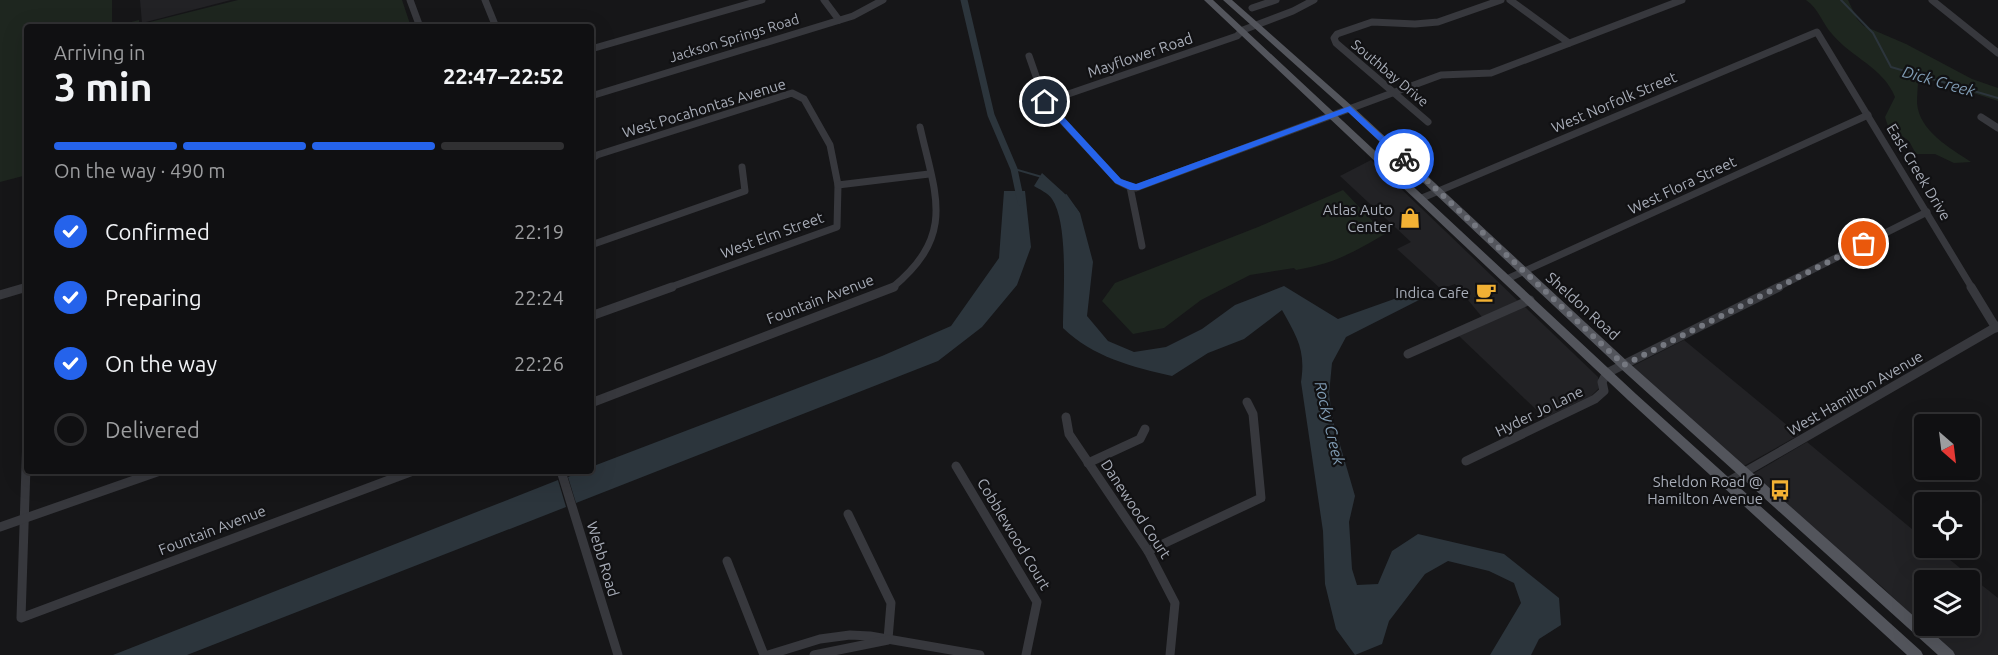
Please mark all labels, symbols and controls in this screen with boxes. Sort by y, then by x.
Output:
street label: Jackson Springs Road [667,11,801,65]
street label: Mayflower Road [1085,29,1195,81]
street label: Southbay Drive [1348,36,1432,110]
text: Arriving in [54,41,145,64]
water label: Dick Creek [1900,62,1978,100]
text: 22:47–22:52 [443,63,564,88]
text: 3 min [54,65,153,108]
street label: West Norfolk Street [1549,68,1679,136]
street label: West Pocahontas Avenue [620,75,788,141]
pin [1019,76,1070,127]
icon: home [1028,85,1061,118]
street label: East Creek Drive [1883,121,1955,223]
courier [1374,129,1434,189]
icon: bike [1388,143,1421,176]
street label: West Flora Street [1625,153,1739,217]
text: On the way · 490 m [54,159,226,182]
place label: Atlas Auto Center [1323,201,1393,235]
shop icon: Atlas Auto Center [1398,206,1422,230]
street label: West Elm Street [718,208,826,262]
icon: check [54,215,87,248]
pin [1838,218,1889,269]
text: Confirmed [105,219,210,244]
text: 22:19 [514,220,564,243]
icon: bag [1847,227,1880,260]
street label: Sheldon Road [1543,269,1623,343]
street label: Fountain Avenue [764,271,876,327]
cafe icon: Indica Cafe [1474,280,1498,304]
icon: check [54,281,87,314]
place label: Indica Cafe [1395,284,1469,301]
text: Preparing [105,285,202,310]
text: 22:24 [514,286,564,309]
icon: check [54,347,87,380]
street label: West Hamilton Avenue [1784,347,1926,439]
text: On the way [105,351,217,376]
text: 22:26 [514,352,564,375]
water label: Rocky Creek [1312,379,1349,467]
street label: Hyder Jo Lane [1492,382,1586,440]
north arrow [1914,414,1980,480]
map controls [1914,414,1980,636]
text: Delivered [105,417,200,442]
street label: Danewood Court [1098,456,1174,562]
place label: Sheldon Road @ Hamilton Avenue [1647,473,1763,507]
street label: Cobblewood Court [974,475,1054,593]
bus stop icon: Sheldon Road @ Hamilton Avenue [1768,478,1792,502]
button: locate [1914,492,1980,558]
street label: Fountain Avenue [156,502,268,558]
street label: Webb Road [584,519,622,599]
button: layers [1914,570,1980,636]

